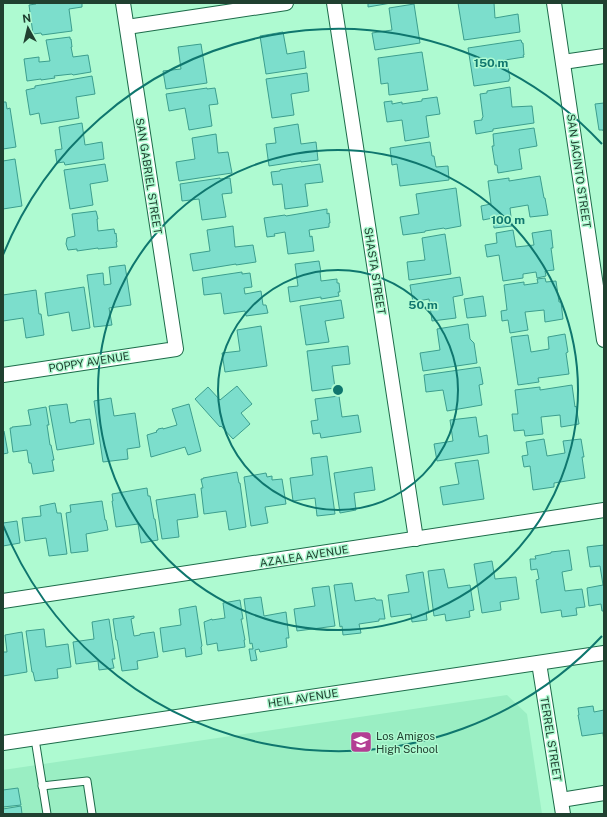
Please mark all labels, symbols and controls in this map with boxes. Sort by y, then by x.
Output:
north arrow [8,8,48,48]
text: N [22,12,32,25]
text: 150 m [474,56,508,70]
street label: SAN JACINTO STREET [565,113,593,229]
street label: SAN GABRIEL STREET [134,117,164,235]
text: 100 m [491,213,525,227]
street label: SHASTA STREET [362,226,388,316]
text: 50 m [408,298,438,312]
street label: POPPY AVENUE [48,350,131,374]
centre of rings [331,383,345,397]
street label: AZALEA AVENUE [259,543,350,569]
street label: HEIL AVENUE [267,686,339,709]
street label: TERREL STREET [538,696,564,783]
school or university icon: Los Amigos High School [348,729,374,755]
place label: Los Amigos High School [376,730,438,755]

